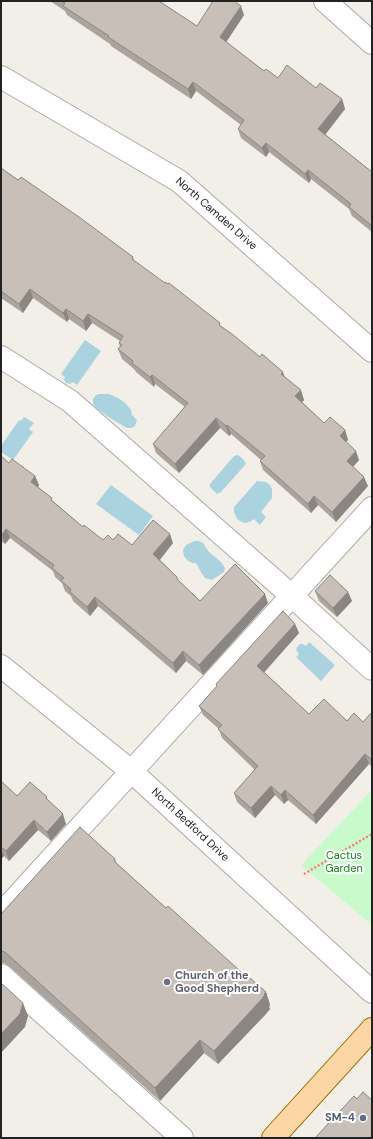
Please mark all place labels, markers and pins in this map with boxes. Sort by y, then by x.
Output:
place label: Church of the Good Shepherd [175,969,259,995]
marker: Church of the Good Shepherd [162,977,172,987]
place label: SM-4 [325,1111,355,1125]
marker: SM-4 [358,1113,368,1123]

